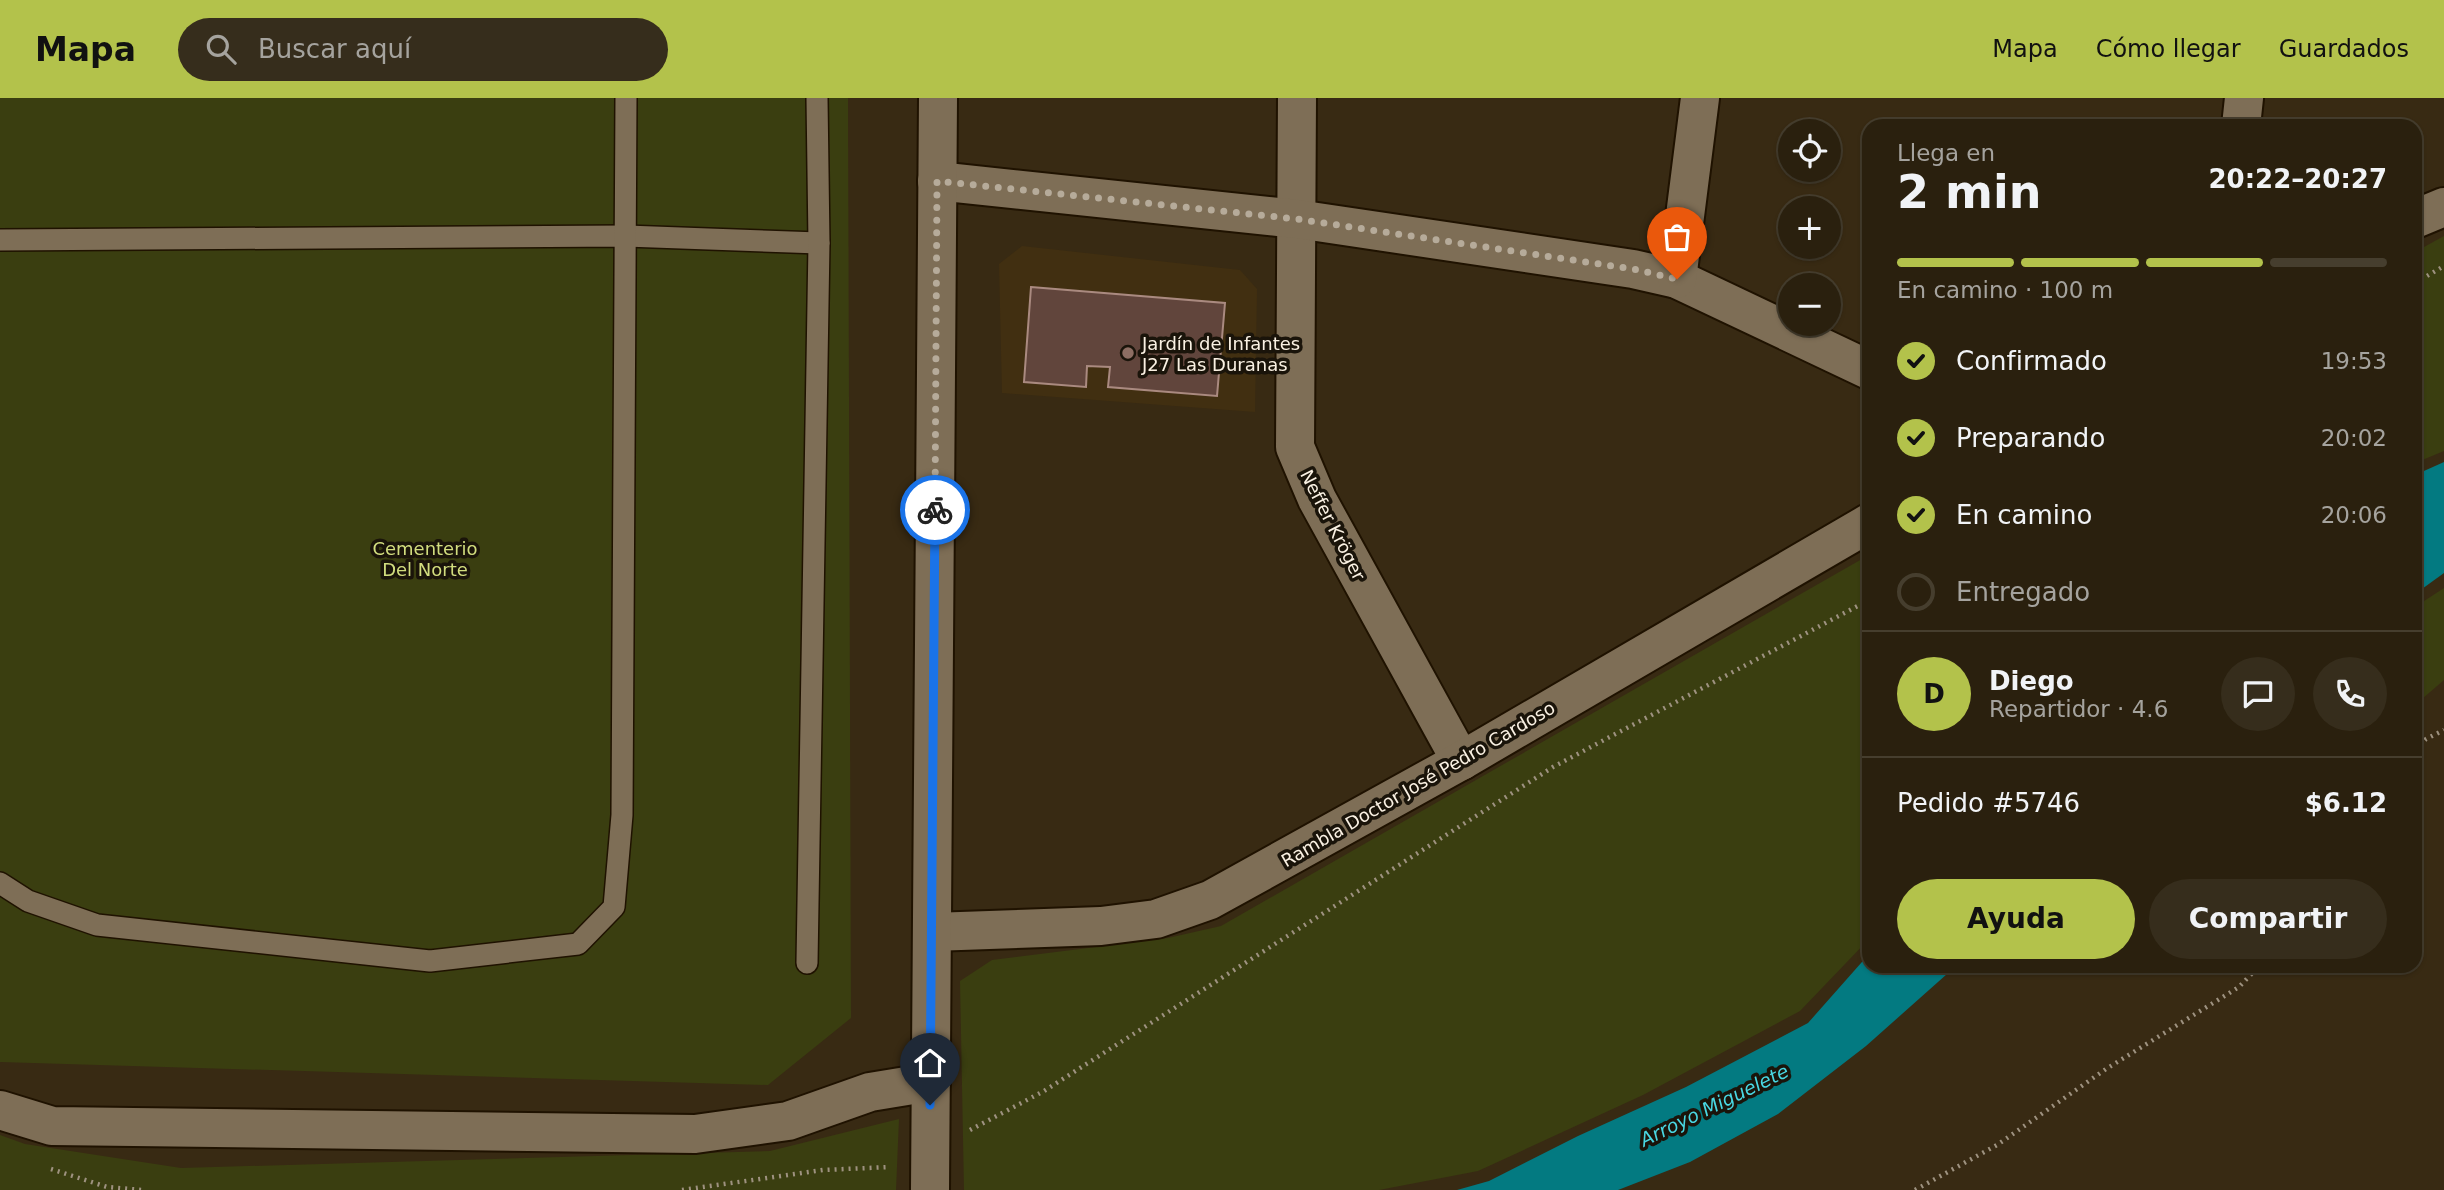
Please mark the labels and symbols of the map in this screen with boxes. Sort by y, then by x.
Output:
pin [1647,207,1707,279]
place label: Jardín de Infantes J27 Las Duranas [1141,333,1300,375]
marker: Jardín de Infantes J27 Las Duranas [1120,345,1136,361]
street label: Neffer Kröger [1296,466,1370,584]
courier [900,475,970,545]
park label: Cementerio Del Norte [372,538,478,580]
street label: Rambla Doctor José Pedro Cardoso [1278,697,1558,871]
pin [900,1033,960,1105]
water label: Arroyo Miguelete [1634,1059,1792,1151]

